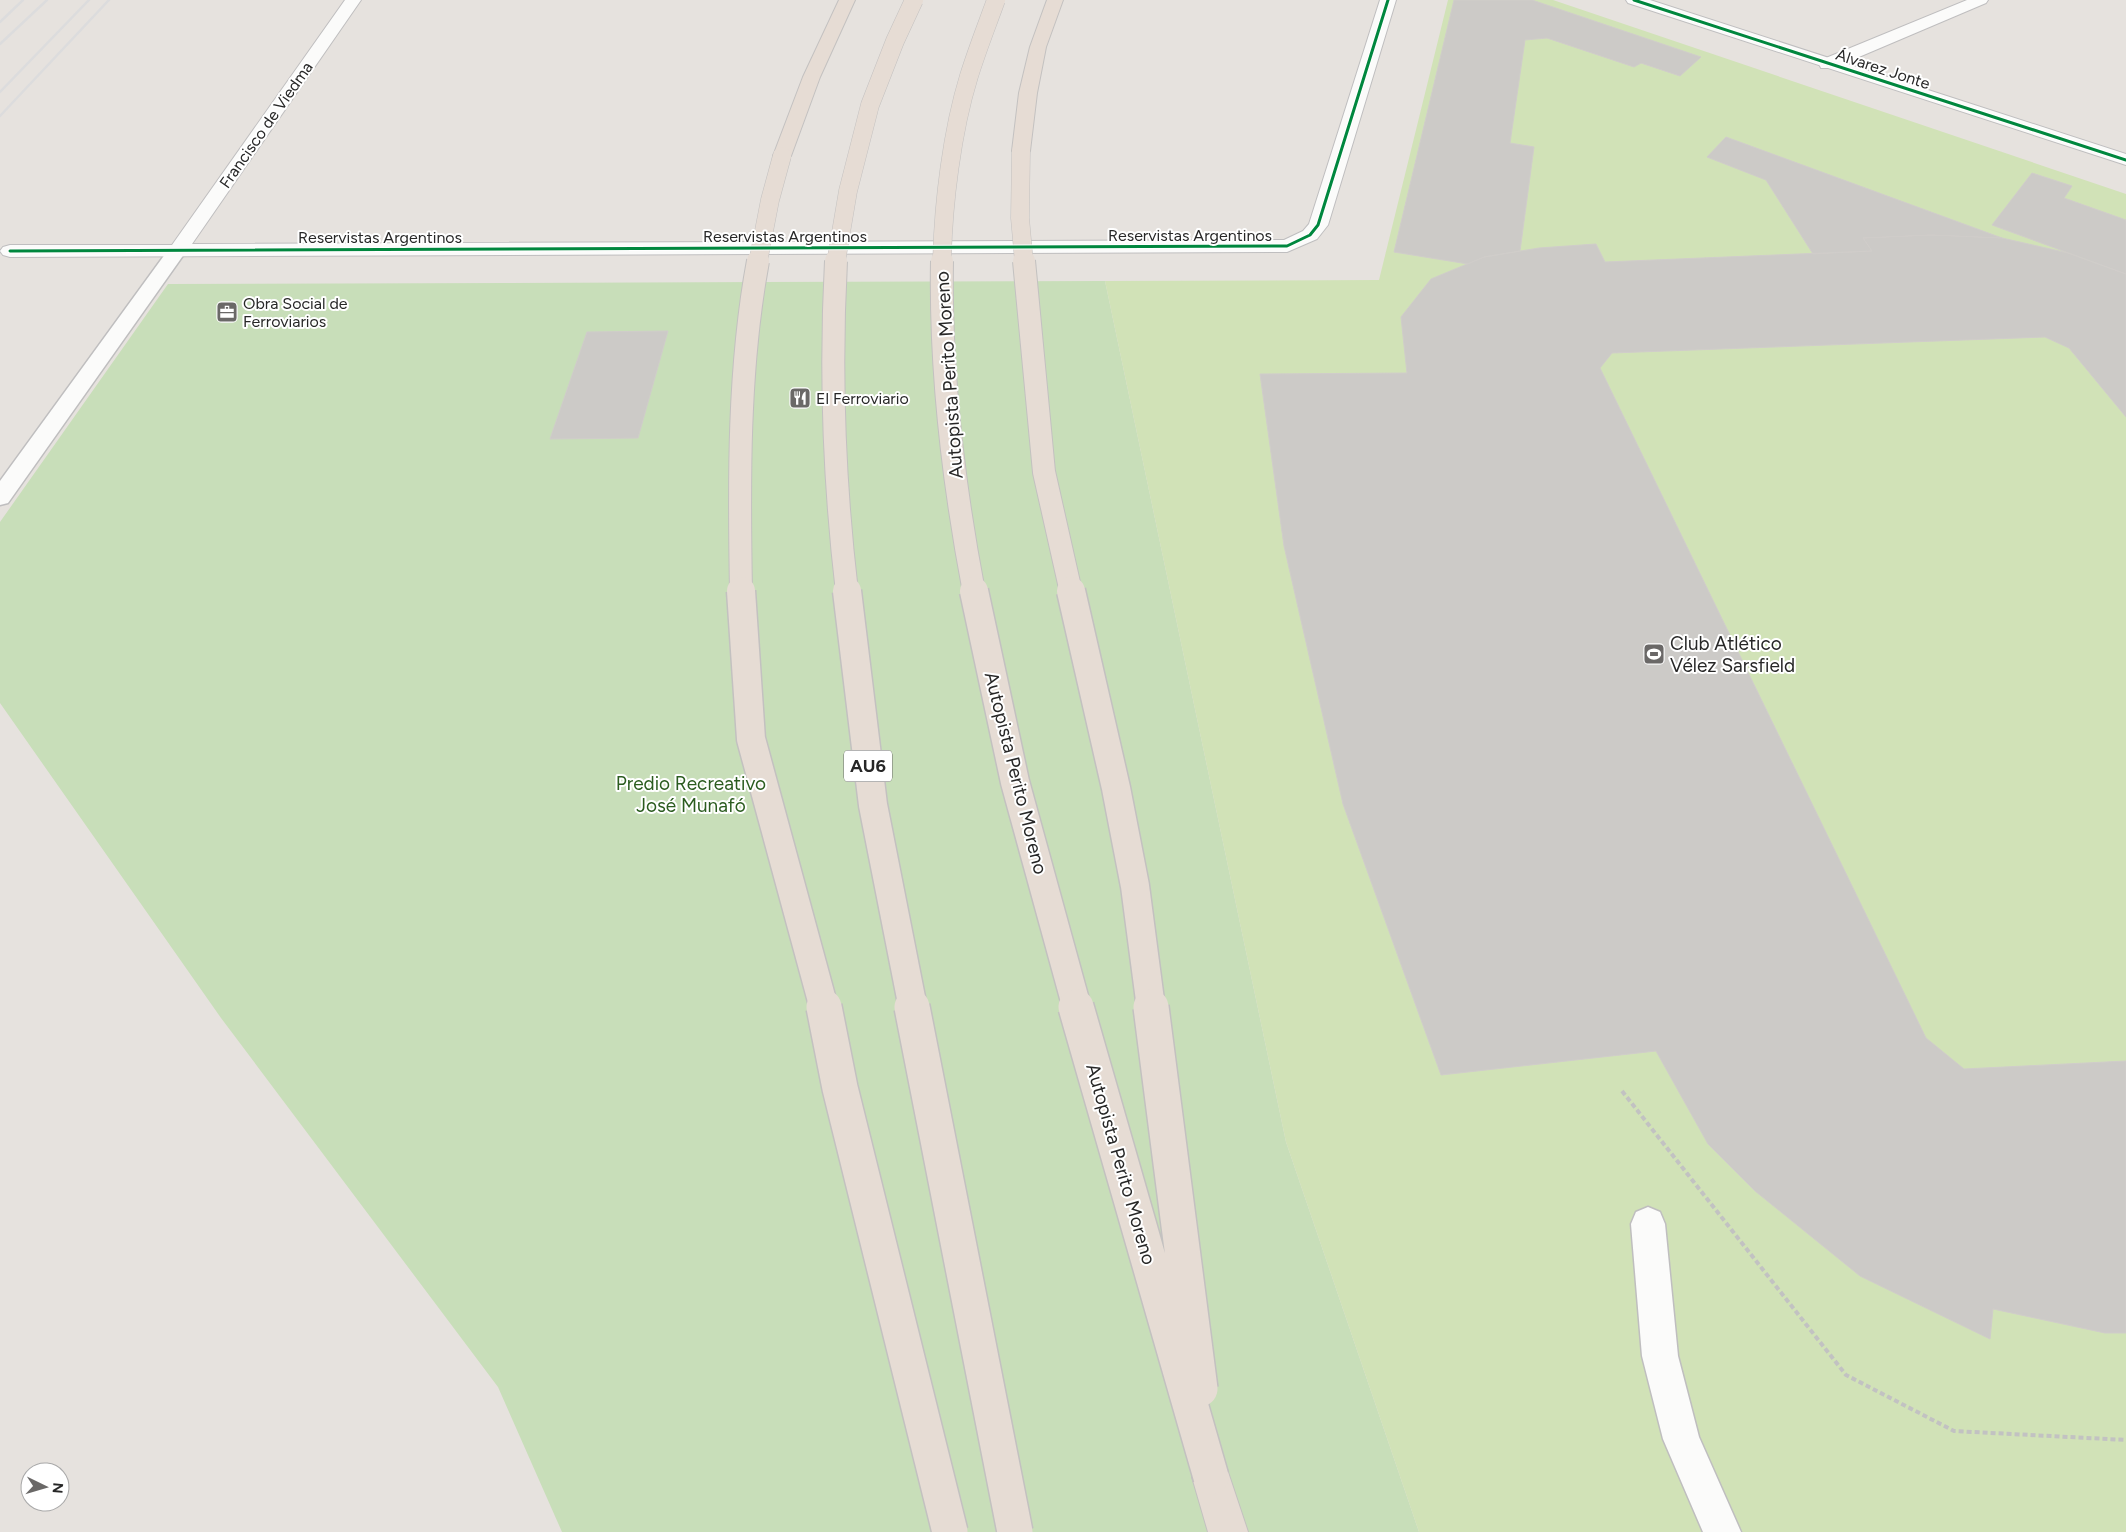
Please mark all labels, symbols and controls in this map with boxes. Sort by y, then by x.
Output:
street label: Álvarez Jonte [1834,45,1933,93]
street label: Francisco de Viedma [215,58,317,192]
street label: Reservistas Argentinos [1108,226,1272,245]
street label: Reservistas Argentinos [703,227,867,246]
street label: Reservistas Argentinos [298,228,462,247]
street label: Autopista Perito Moreno [930,270,968,480]
place label: Obra Social de Ferroviarios [243,294,348,331]
office icon: Obra Social de Ferroviarios [215,300,239,324]
restaurant icon: El Ferroviario [788,386,812,410]
place label: El Ferroviario [816,389,909,408]
place label: Club Atlético Vélez Sarsfield [1670,632,1795,677]
sports icon: Club Atlético Vélez Sarsfield [1642,642,1666,666]
street label: Autopista Perito Moreno [980,669,1052,877]
road number: AU6 [844,750,892,781]
park label: Predio Recreativo José Munafó [616,772,766,817]
street label: Autopista Perito Moreno [1081,1061,1161,1267]
north arrow [20,1462,70,1512]
text: N [49,1482,66,1494]

